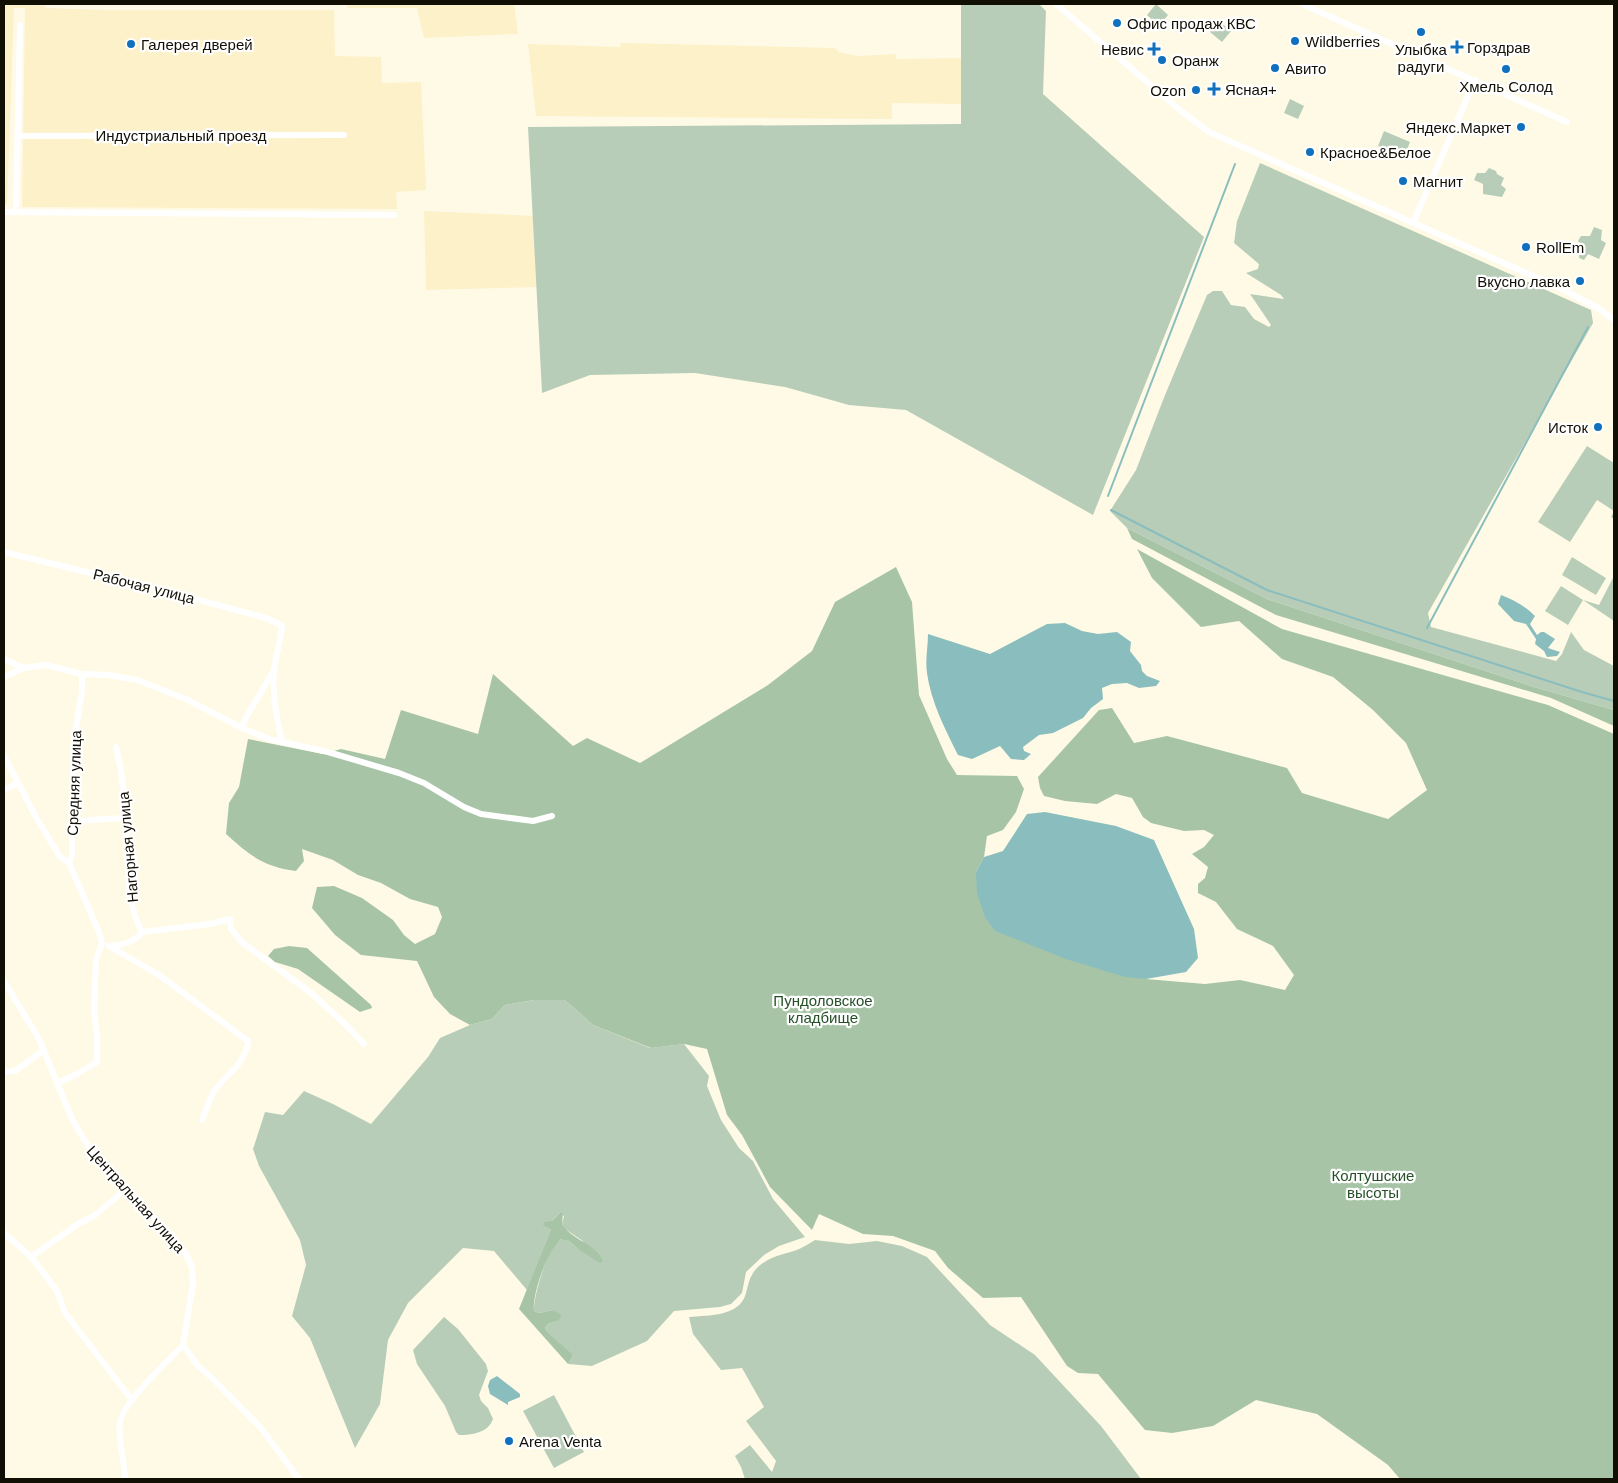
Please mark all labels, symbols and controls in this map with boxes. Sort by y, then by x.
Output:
place label: Офис продаж КВС [1127,15,1256,32]
marker: Офис продаж КВС [1111,17,1123,29]
marker: Улыбка радуги [1415,26,1427,38]
place label: Wildberries [1305,33,1380,50]
marker: Wildberries [1289,35,1301,47]
place label: Галерея дверей [141,36,253,53]
marker: Галерея дверей [125,38,137,50]
place label: Горздрав [1467,39,1531,56]
place label: Невис [1101,41,1144,58]
place label: Улыбка радуги [1395,41,1448,75]
marker: Горздрав [1451,41,1463,53]
marker: Невис [1148,43,1160,55]
place label: Оранж [1172,52,1219,69]
marker: Оранж [1156,54,1168,66]
place label: Авито [1285,60,1326,77]
marker: Авито [1269,62,1281,74]
marker: Хмель Солод [1500,63,1512,75]
place label: Хмель Солод [1459,78,1553,95]
place label: Ясная+ [1225,81,1277,98]
place label: Ozon [1150,82,1186,99]
marker: Ясная+ [1207,82,1221,96]
marker: Ozon [1190,84,1202,96]
place label: Яндекс.Маркет [1406,119,1511,136]
marker: Яндекс.Маркет [1515,121,1527,133]
street label: Индустриальный проезд [96,127,267,144]
place label: Красное&Белое [1320,144,1431,161]
marker: Красное&Белое [1304,146,1316,158]
place label: Магнит [1413,173,1463,190]
marker: Магнит [1397,175,1409,187]
place label: RollEm [1536,239,1584,256]
marker: RollEm [1520,241,1532,253]
place label: Вкусно лавка [1477,273,1571,290]
marker: Вкусно лавка [1574,275,1586,287]
place label: Исток [1548,419,1588,436]
marker: Исток [1592,421,1604,433]
street label: Рабочая улица [91,565,197,607]
street label: Средняя улица [64,729,84,836]
street label: Нагорная улица [115,790,141,903]
park label: Пундоловское кладбище [773,992,873,1026]
street label: Центральная улица [84,1142,189,1256]
park label: Колтушские высоты [1332,1167,1414,1201]
place label: Arena Venta [519,1433,602,1450]
marker: Arena Venta [503,1435,515,1447]

